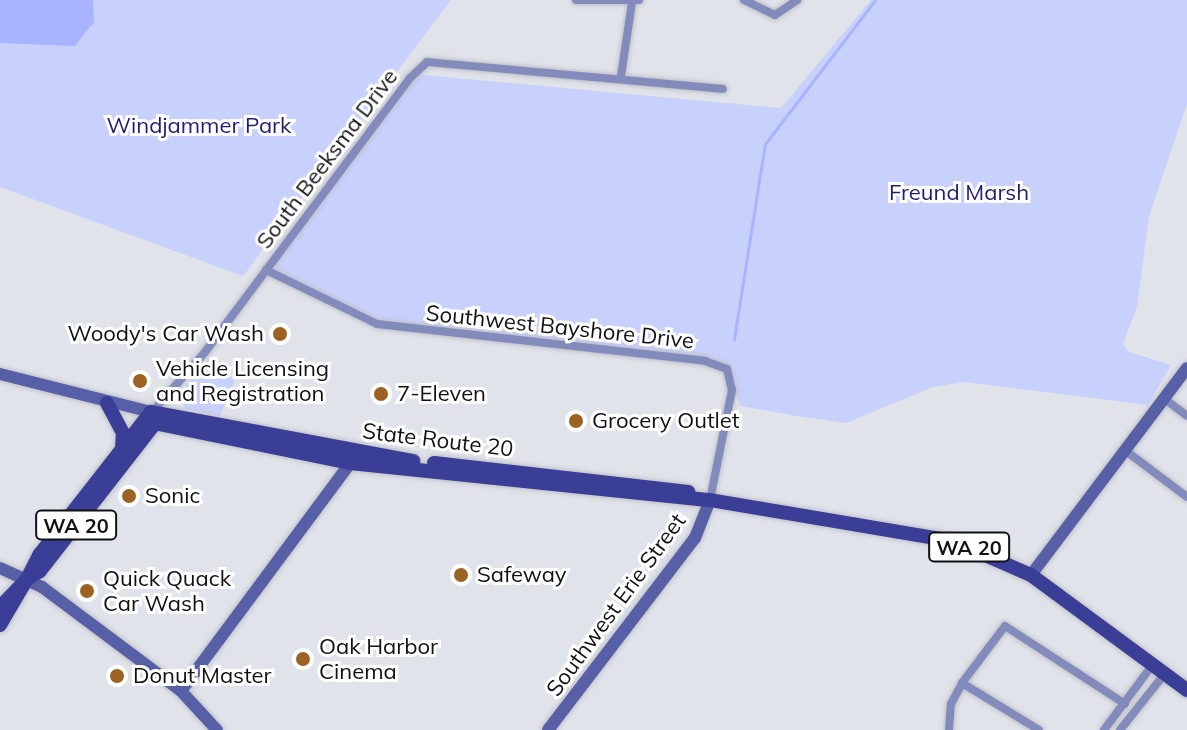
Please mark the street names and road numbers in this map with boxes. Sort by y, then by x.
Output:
street label: South Beeksma Drive [251,64,403,254]
street label: Southwest Bayshore Drive [425,300,695,354]
street label: State Route 20 [361,418,515,462]
road number: WA 20 [34,509,118,541]
street label: Southwest Erie Street [541,509,691,701]
road number: WA 20 [927,531,1011,563]

